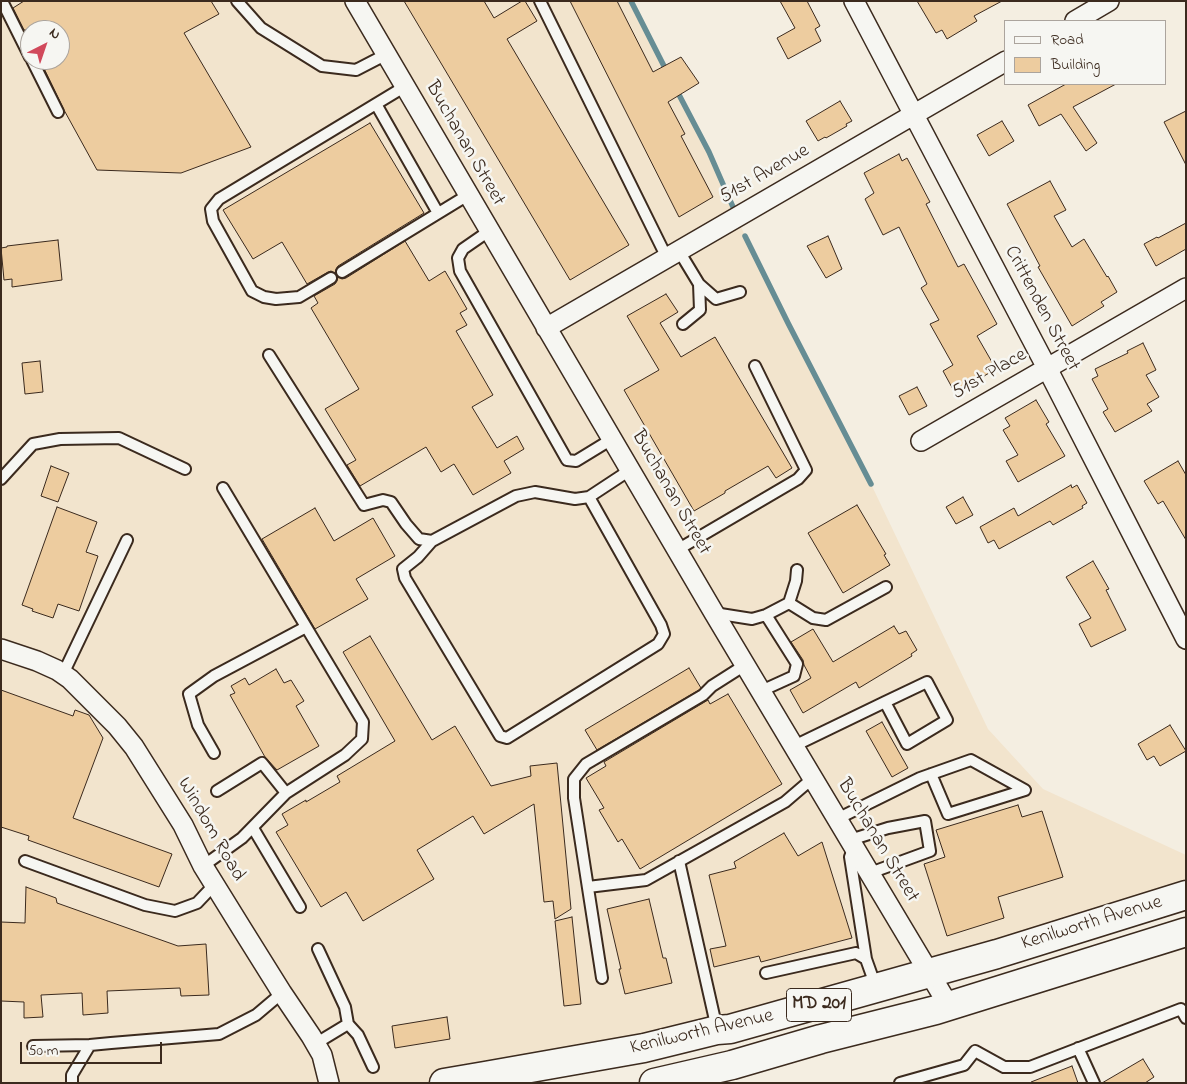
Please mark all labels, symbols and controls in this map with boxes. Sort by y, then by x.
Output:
north arrow [20,20,70,70]
legend [1004,20,1167,85]
text: N [44,23,65,45]
text: Road [1051,29,1084,51]
text: Building [1051,54,1100,76]
street label: Buchanan Street [419,77,509,211]
street label: 51st Avenue [716,140,814,210]
street label: Crittenden Street [998,242,1084,376]
street label: 51st Place [948,344,1032,406]
street label: Buchanan Street [625,426,715,560]
street label: Windom Road [171,774,249,886]
street label: Buchanan Street [831,775,923,907]
street label: Kenilworth Avenue [1019,891,1165,957]
road number: MD 201 [786,988,852,1022]
street label: Kenilworth Avenue [628,1005,776,1061]
scale bar [22,1032,165,1064]
text: 50 m [28,1040,58,1062]

